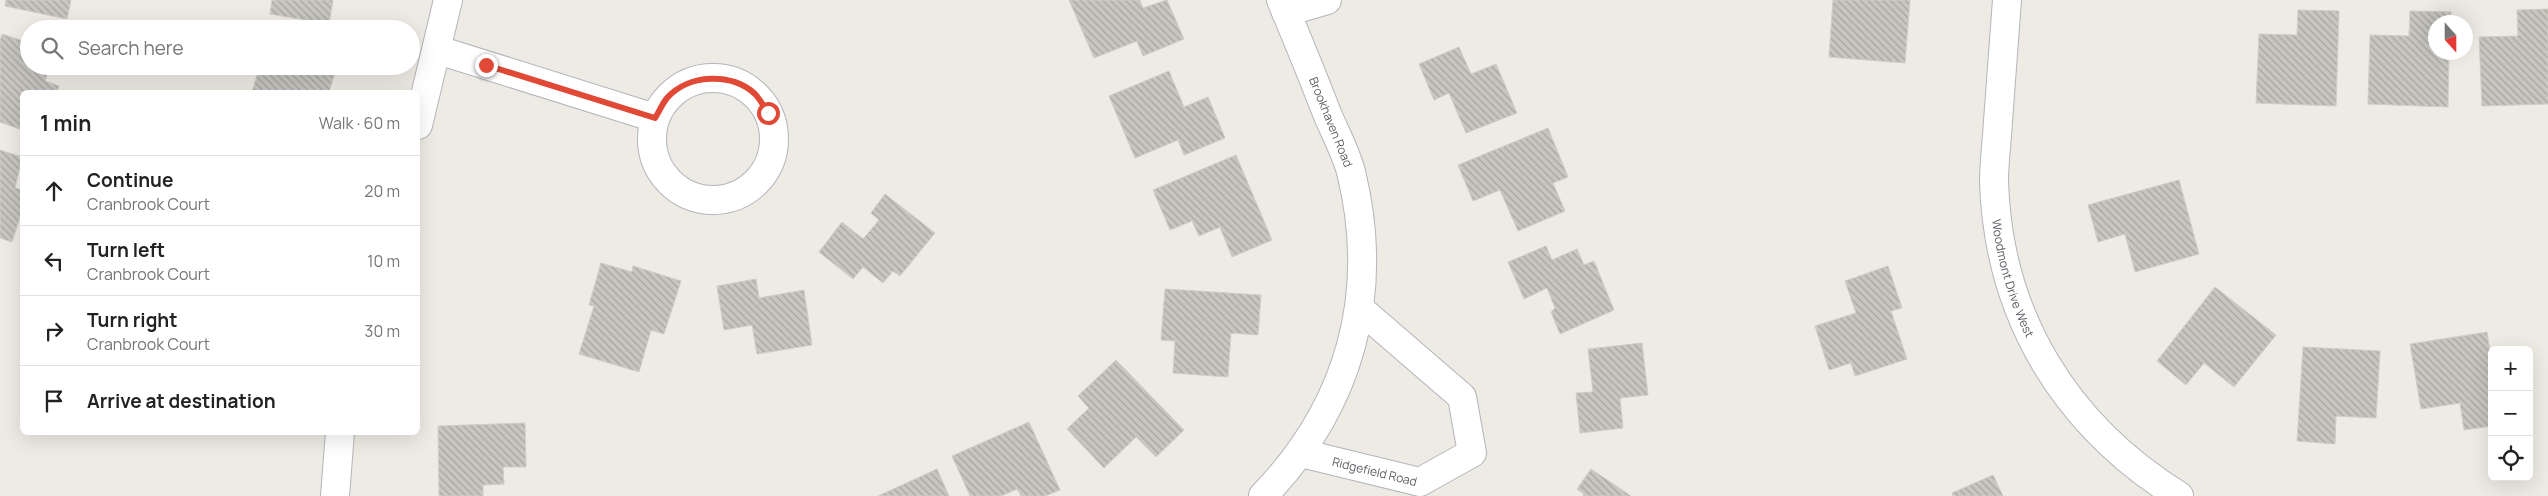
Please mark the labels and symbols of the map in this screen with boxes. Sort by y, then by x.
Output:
north arrow [2428,15,2473,60]
route end [475,54,498,77]
street label: Brookhaven Road [1305,74,1357,170]
route start [757,102,780,125]
street label: Woodmont Drive West [1988,218,2039,340]
street label: Ridgefield Road [1331,452,1419,490]

